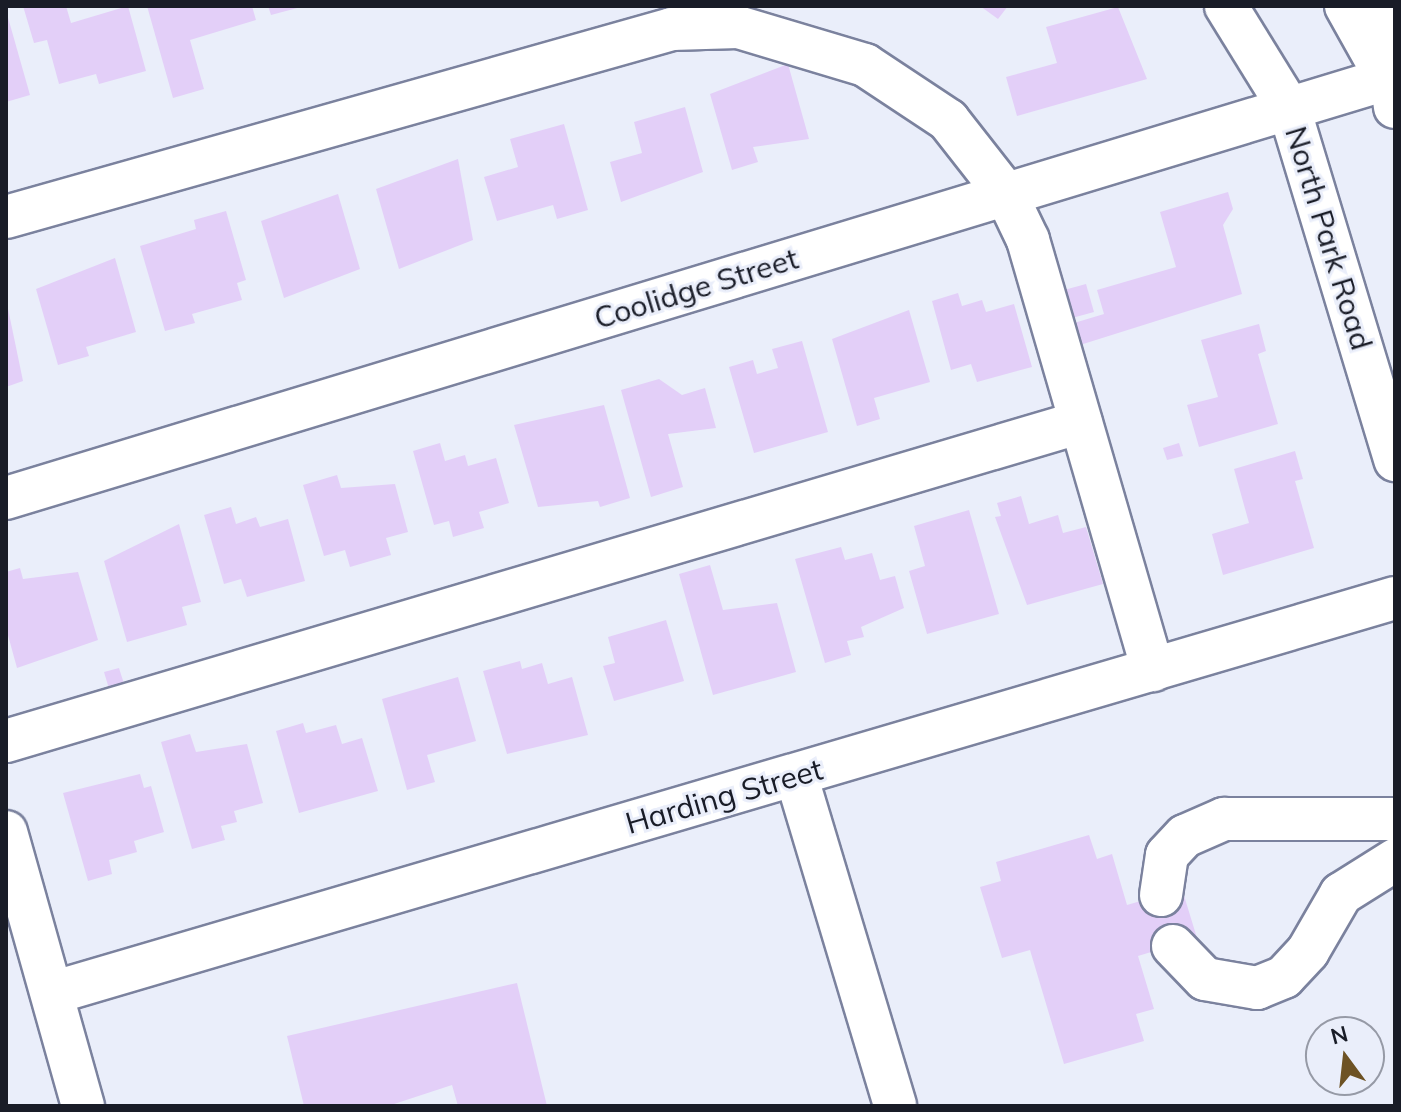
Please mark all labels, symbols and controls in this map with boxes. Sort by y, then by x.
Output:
street label: North Park Road [1278,122,1380,354]
street label: Coolidge Street [590,240,802,336]
street label: Harding Street [621,751,827,841]
north arrow [1305,1016,1385,1096]
text: N [1328,1019,1351,1050]

